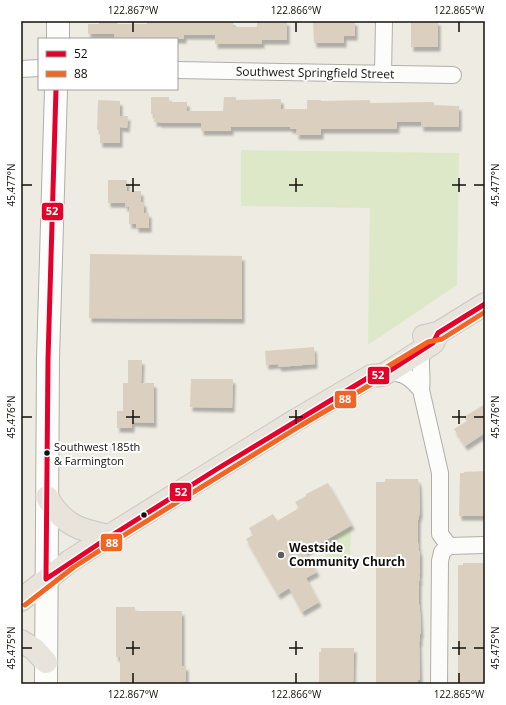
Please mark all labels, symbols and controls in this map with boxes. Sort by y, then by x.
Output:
text: 122.867°W [108,3,159,17]
text: 122.866°W [271,3,322,17]
text: 122.865°W [434,3,485,17]
legend [38,38,178,90]
text: 52 [74,45,88,62]
street label: Southwest Springfield Street [236,63,394,82]
text: 88 [74,65,88,82]
text: 45.477°N [4,163,18,207]
text: 45.477°N [488,163,502,207]
line badge: 52 [41,202,64,221]
text: 52 [46,203,58,218]
line badge: 52 [367,366,390,385]
text: 52 [372,367,384,382]
line badge: 88 [334,390,357,409]
text: 88 [339,391,351,406]
text: 45.476°N [4,395,18,439]
text: 45.476°N [488,395,502,439]
place label: Southwest 185th & Farmington [54,439,140,468]
marker: Southwest 185th & Farmington [42,448,52,458]
line badge: 52 [169,482,192,502]
text: 52 [175,484,187,499]
unlabelled marker [139,510,149,520]
line badge: 88 [100,533,123,552]
text: 88 [106,535,118,550]
place label: Westside Community Church [289,539,405,570]
marker: Westside Community Church [276,550,286,560]
text: 45.475°N [4,626,18,670]
text: 45.475°N [488,626,502,670]
text: 122.867°W [108,687,159,701]
text: 122.866°W [271,687,322,701]
text: 122.865°W [434,687,485,701]

